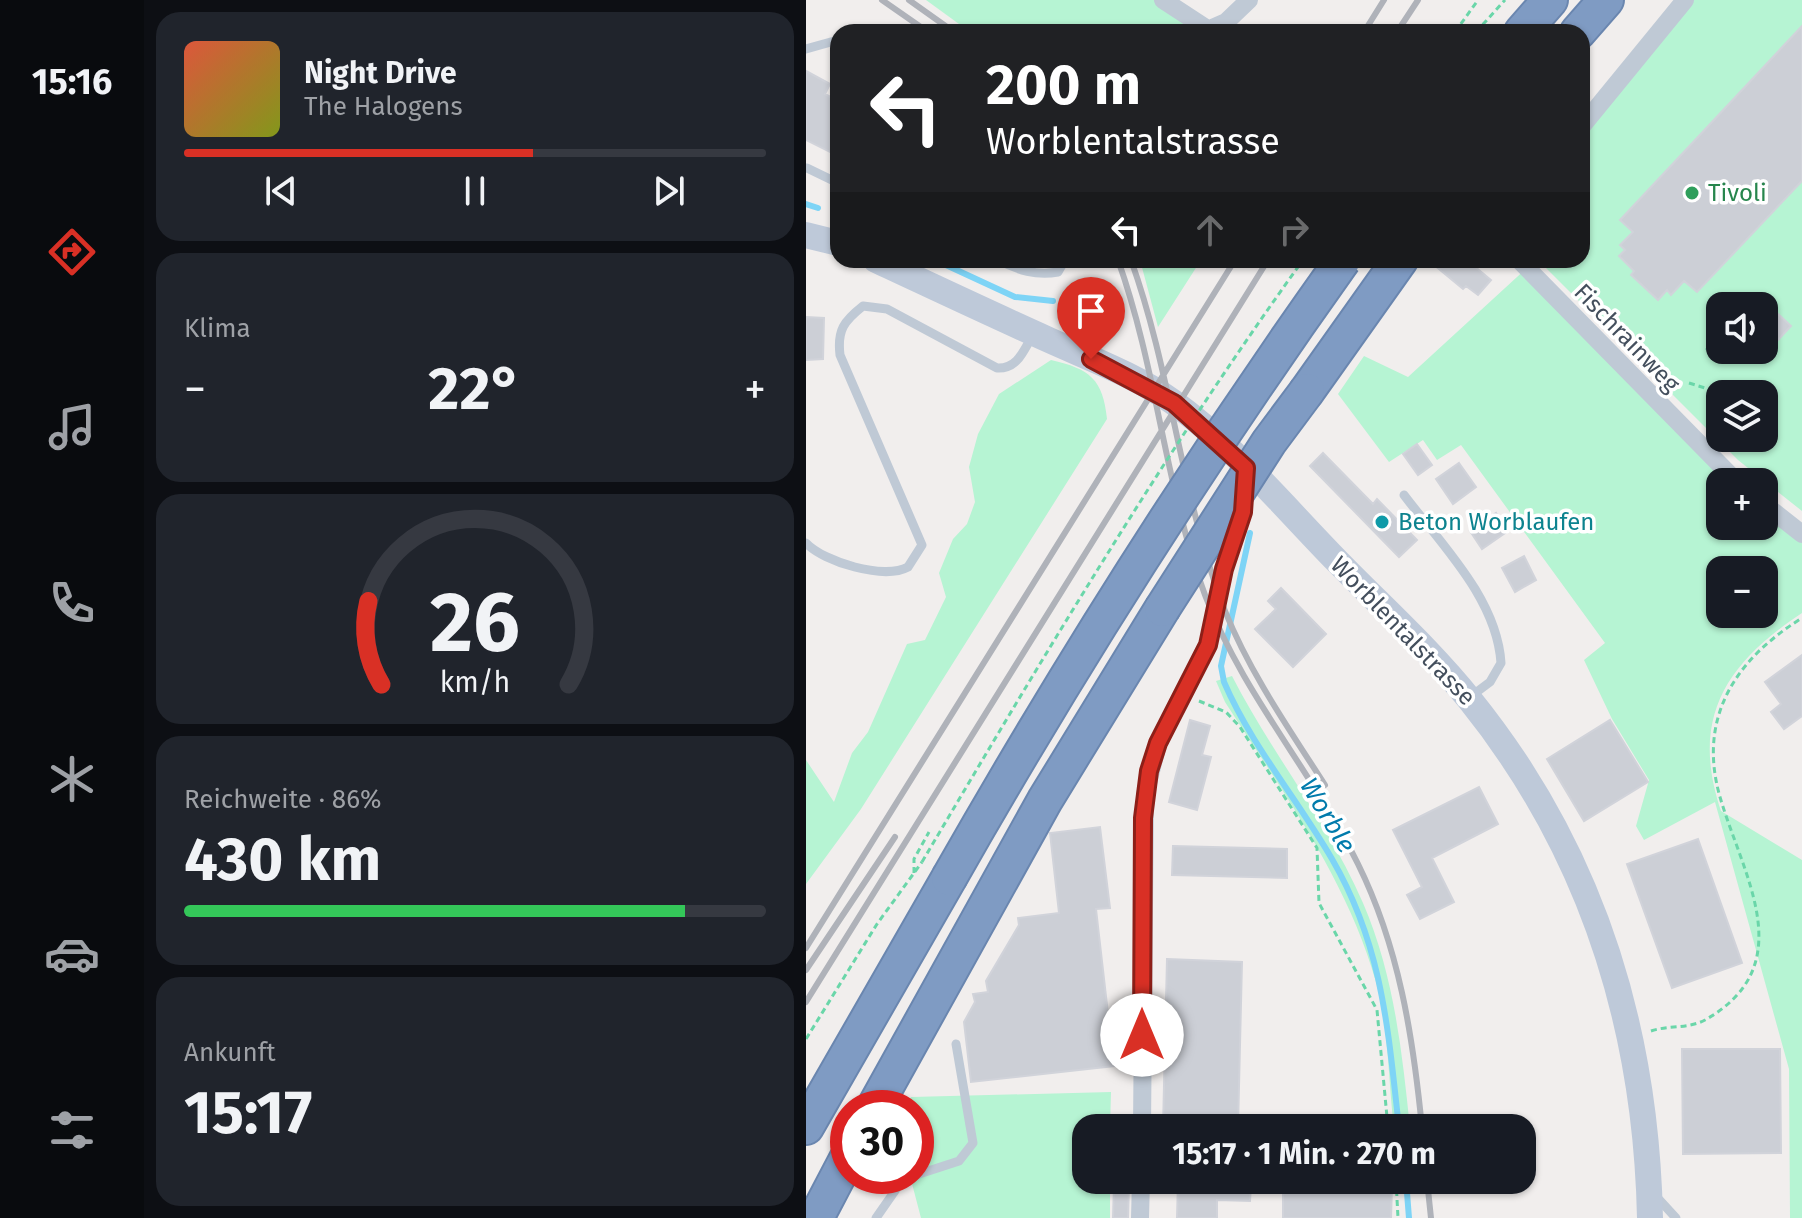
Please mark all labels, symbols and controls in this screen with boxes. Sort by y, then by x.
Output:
text: 200 m [986,52,1141,119]
text: Night Drive [304,55,457,91]
icon: left [854,56,958,160]
text: 15:16 [32,60,112,104]
text: The Halogens [304,91,463,122]
text: Worblentalstrasse [986,120,1280,164]
icon: previous [259,169,303,213]
icon: pause [453,169,497,213]
icon: next [647,169,691,213]
place label: Tivoli [1708,179,1767,207]
marker: Tivoli [1683,184,1701,202]
icon: left [1104,208,1148,252]
icon: ahead [1188,208,1232,252]
icon: right [1272,208,1316,252]
icon: directions [44,224,100,280]
pin [1057,277,1125,359]
street label: Fischrainweg [1568,278,1686,398]
icon: arrive [1069,289,1113,333]
map controls [1706,292,1778,628]
button: sound [1706,292,1778,364]
text: Klima [184,313,251,344]
text: 22° [428,353,522,425]
text: − [184,363,206,416]
text: + [744,363,766,416]
button: layers [1706,380,1778,452]
icon: music [44,399,100,455]
button: + [1706,468,1778,540]
place label: Beton Worblaufen [1398,508,1594,536]
marker: Beton Worblaufen [1373,513,1391,531]
street label: Worblentalstrasse [1325,551,1481,711]
button: − [1706,556,1778,628]
text: 26 [430,573,520,673]
icon: phone [44,575,100,631]
text: km/h [440,665,510,700]
icon: climate [44,751,100,807]
water label: Worble [1293,772,1362,858]
text: Reichweite · 86% [184,784,382,815]
text: 430 km [184,824,381,896]
icon: car [44,926,100,982]
position arrow [1100,993,1184,1077]
text: Ankunft [184,1037,276,1068]
text: 15:17 [184,1077,312,1149]
speed limit sign: 30 [830,1090,934,1194]
icon: filters [44,1102,100,1158]
text: 15:17 · 1 Min. · 270 m [1172,1136,1436,1172]

